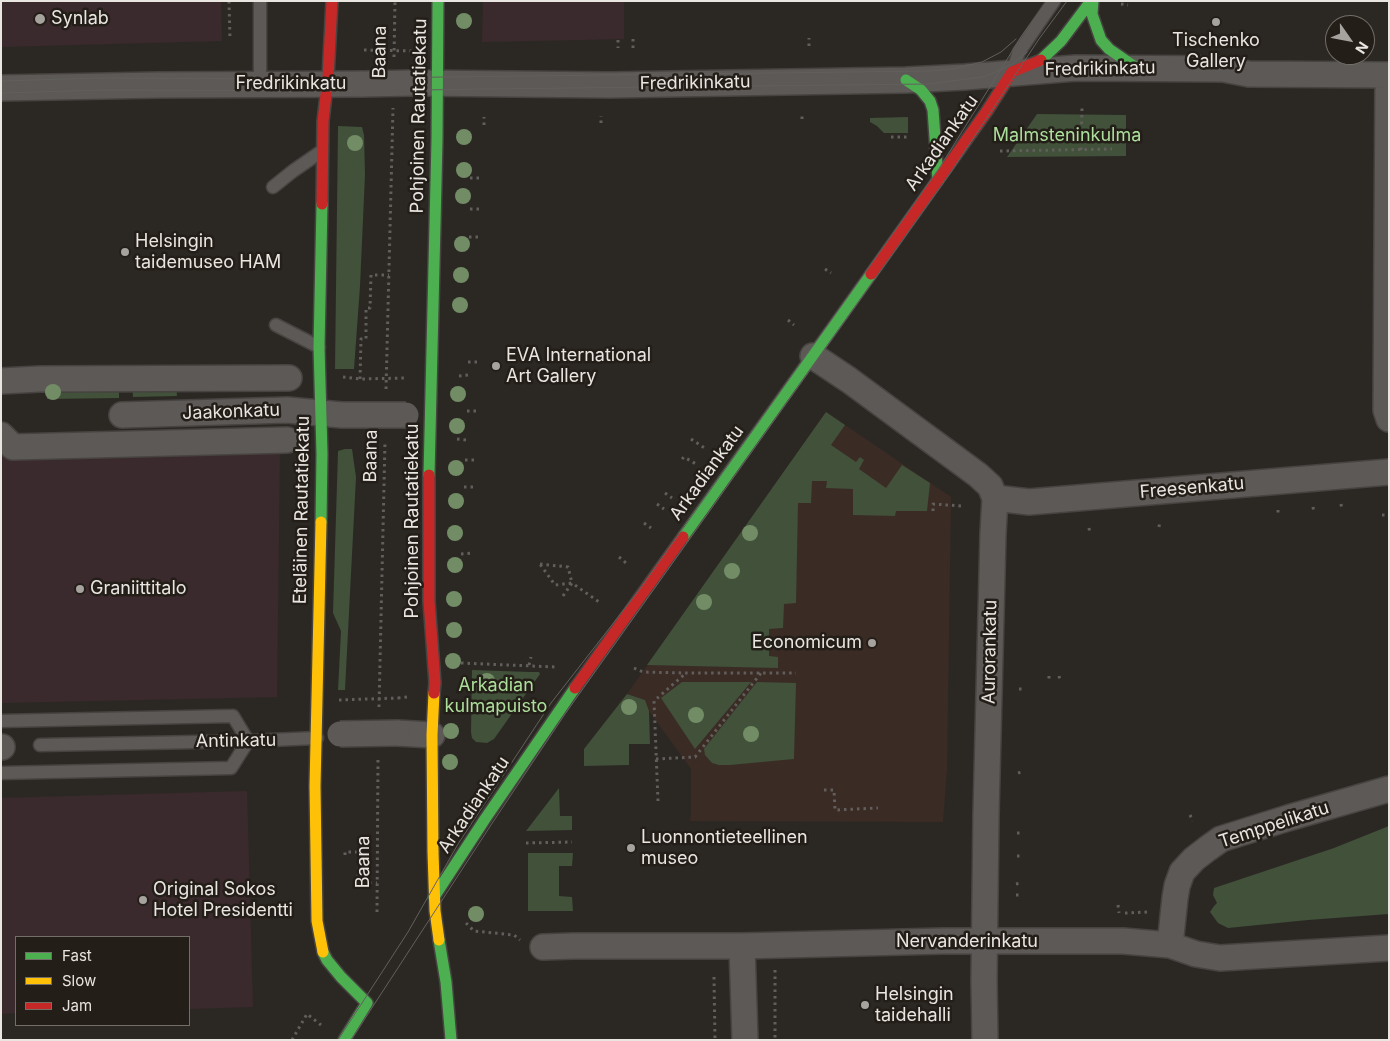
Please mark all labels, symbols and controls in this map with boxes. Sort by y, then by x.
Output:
place label: Synlab [51,8,109,30]
marker: Synlab [33,12,47,26]
north arrow [1325,15,1375,65]
marker: Tischenko Gallery [1210,16,1222,28]
street label: Pohjoinen Rautatiekatu [407,18,431,214]
street label: Baana [369,25,391,79]
place label: Tischenko Gallery [1172,30,1260,72]
text: N [1352,39,1372,57]
street label: Fredrikinkatu [1044,57,1156,81]
street label: Fredrikinkatu [639,71,751,95]
street label: Fredrikinkatu [236,73,346,95]
street label: Arkadiankatu [901,91,983,195]
park label: Malmsteninkulma [993,125,1141,147]
place label: Helsingin taidemuseo HAM [135,231,281,274]
marker: Helsingin taidemuseo HAM [119,246,131,258]
place label: EVA International Art Gallery [506,345,651,388]
marker: EVA International Art Gallery [490,360,502,372]
street label: Jaakonkatu [182,399,280,425]
street label: Eteläinen Rautatiekatu [290,416,314,604]
street label: Arkadiankatu [665,421,749,525]
street label: Pohjoinen Rautatiekatu [402,424,424,618]
street label: Baana [360,429,382,483]
street label: Freesenkatu [1139,473,1245,503]
place label: Graniittitalo [90,578,187,600]
marker: Graniittitalo [74,583,86,595]
street label: Aurorankatu [978,600,1002,704]
place label: Economicum [752,632,862,654]
marker: Economicum [866,637,878,649]
park label: Arkadian kulmapuisto [445,675,547,718]
street label: Antinkatu [196,729,276,753]
street label: Arkadiankatu [434,752,514,858]
street label: Temppelikatu [1216,797,1332,853]
place label: Luonnontieteellinen museo [641,827,808,870]
street label: Baana [353,836,375,888]
marker: Luonnontieteellinen museo [625,842,637,854]
place label: Original Sokos Hotel Presidentti [153,879,293,922]
marker: Original Sokos Hotel Presidentti [137,894,149,906]
street label: Nervanderinkatu [896,931,1038,953]
legend [15,936,190,1026]
text: Fast [62,946,92,965]
text: Slow [62,971,96,990]
place label: Helsingin taidehalli [875,984,954,1026]
text: Jam [62,996,92,1015]
marker: Helsingin taidehalli [859,999,871,1011]

